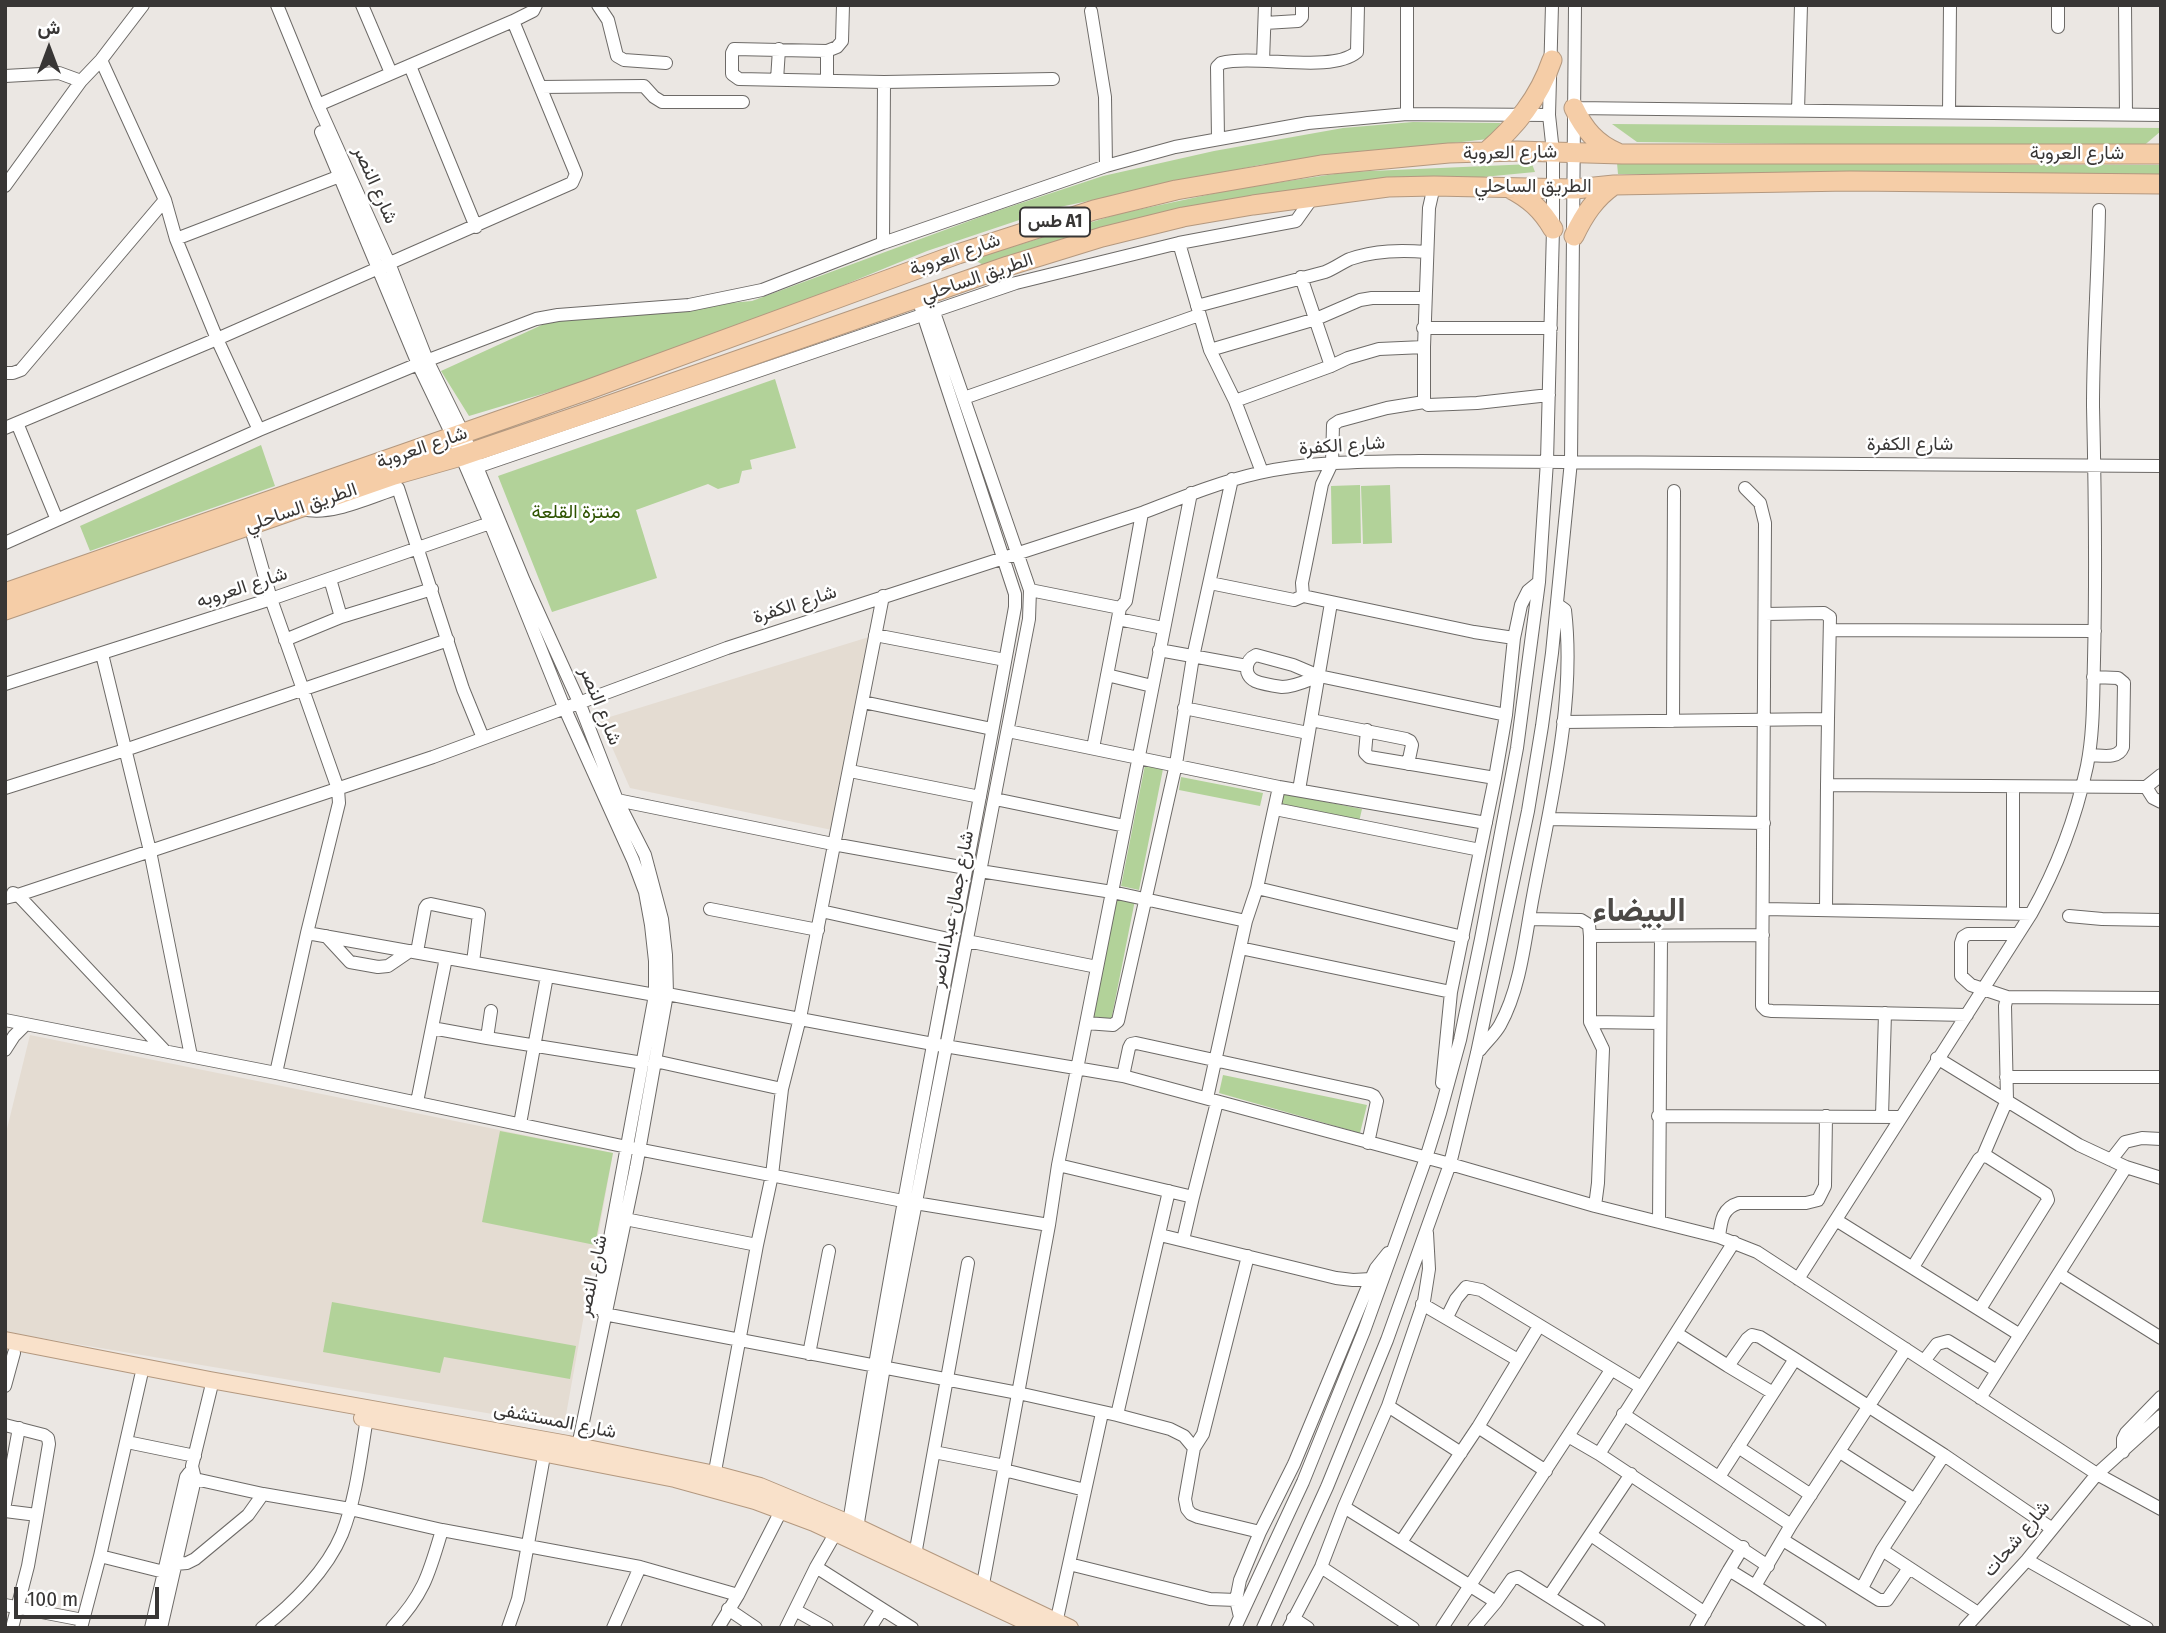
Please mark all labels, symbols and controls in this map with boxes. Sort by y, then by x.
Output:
north arrow [14,14,84,84]
text: ش [38,16,60,39]
street label: شارع العروبة [1463,141,1557,165]
street label: شارع النصر [348,143,402,227]
street label: شارع العروبة [2030,143,2124,165]
street label: الطريق الساحلي [1474,176,1592,198]
road number: طس A1 [1020,208,1090,236]
street label: شارع العروبة [907,229,1003,281]
street label: الطريق الساحلي [918,248,1036,308]
street label: شارع العروبة [374,422,470,474]
street label: شارع الكفرة [1298,432,1386,460]
street label: شارع الكفرة [1867,434,1953,456]
street label: الطريق الساحلي [242,478,360,538]
park label: منتزة القلعة [531,502,621,524]
street label: شارع العروبه [194,563,290,613]
street label: شارع الكفرة [750,581,840,629]
street label: شارع النصر [574,663,626,749]
street label: شارع جمال عبدالناصر [927,829,979,989]
district label: البيضاء [1592,892,1686,932]
street label: شارع النصر [573,1233,613,1319]
street label: شارع المستشفى [492,1398,618,1444]
street label: شارع شحات [1979,1496,2055,1582]
scale bar [18,1574,163,1618]
text: 100 m [27,1586,78,1612]

